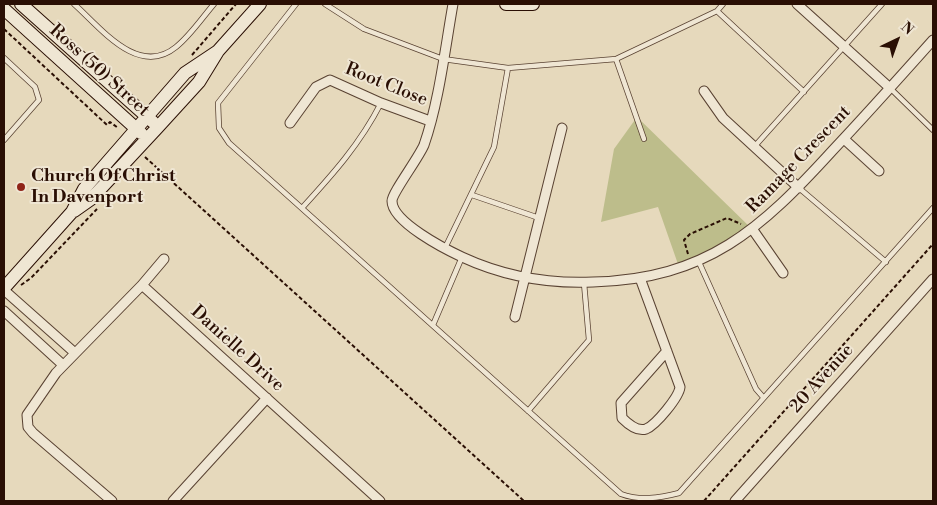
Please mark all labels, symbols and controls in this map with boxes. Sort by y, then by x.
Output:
north arrow [872,15,922,65]
text: N [897,18,917,39]
street label: Ross (50) Street [44,20,154,122]
street label: Root Close [342,59,430,111]
street label: Ramage Crescent [742,102,856,218]
place label: Church Of Christ In Davenport [31,166,175,208]
marker: Church Of Christ In Davenport [15,181,27,193]
street label: Danielle Drive [186,301,288,397]
street label: 20 Avenue [785,340,859,418]

